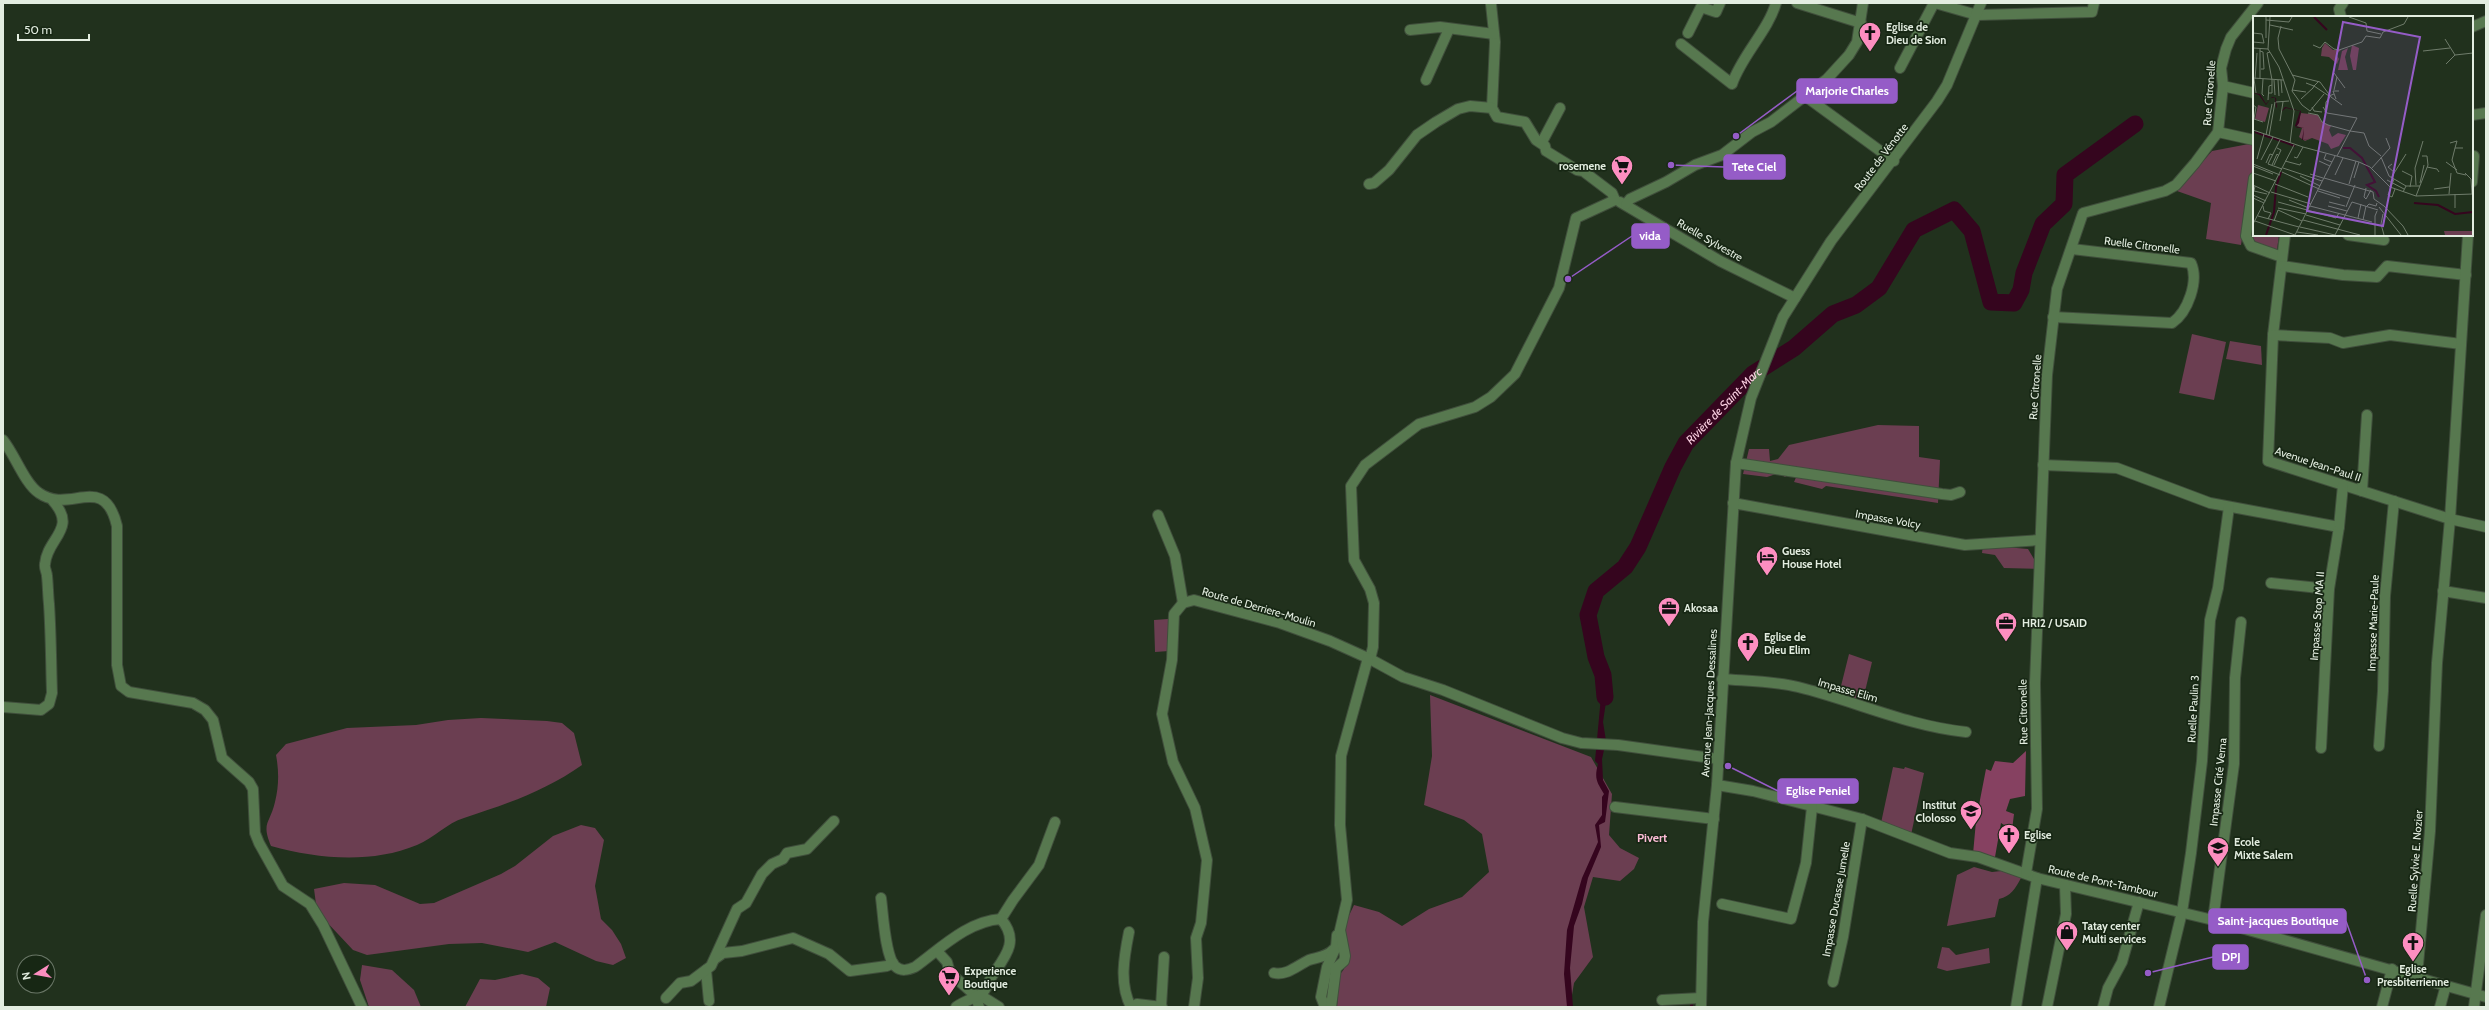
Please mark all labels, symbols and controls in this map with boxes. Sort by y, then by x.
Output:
scale bar [18,16,89,42]
inset map [2253,16,2473,236]
church icon: Eglise de Dieu de Sion [1857,20,1883,53]
place label: Eglise de Dieu de Sion [1886,20,1946,47]
text: 50 m [24,22,52,37]
street label: Rue Citronelle [2200,59,2218,126]
callout: Marjorie Charles [1797,79,1897,103]
text: Marjorie Charles [1805,83,1889,98]
street label: Route de Vénotte [1851,120,1911,194]
supermarket icon: rosemene [1609,153,1635,186]
callout: Tete Ciel [1724,155,1785,179]
place label: rosemene [1559,159,1606,173]
text: Tete Ciel [1732,159,1776,174]
street label: Ruelle Sylvestre [1675,216,1746,265]
callout: vida [1632,224,1669,248]
text: vida [1639,228,1661,243]
street label: Ruelle Citronelle [2103,233,2181,257]
street label: Rue Citronelle [2026,353,2044,420]
water label: Rivière de Saint-Marc [1682,363,1765,447]
street label: Avenue Jean-Paul II [2273,443,2363,485]
street label: Impasse Volcy [1854,506,1922,532]
hotel icon: Guess House Hotel [1754,544,1780,577]
place label: Guess House Hotel [1782,544,1842,571]
street label: Impasse Stop MA II [2307,571,2327,661]
street label: Impasse Marie-Paule [2364,574,2382,672]
street label: Route de Derriere-Moulin [1200,584,1318,630]
office icon: Akosaa [1656,595,1682,628]
place label: Akosaa [1684,601,1718,615]
office icon: HRI2 / USAID [1993,610,2019,643]
place label: HRI2 / USAID [2022,616,2087,630]
street label: Avenue Jean-Jacques Dessalines [1698,628,1720,777]
church icon: Eglise de Dieu Elim [1735,630,1761,663]
place label: Eglise de Dieu Elim [1764,630,1810,657]
street label: Impasse Elim [1816,675,1880,705]
street label: Ruelle Paulin 3 [2184,675,2202,743]
street label: Rue Citronelle [2015,679,2031,745]
street label: Impasse Cité Verna [2206,736,2230,827]
callout: Eglise Peniel [1778,779,1858,803]
text: Eglise Peniel [1786,783,1850,798]
place label: Institut Clolosso [1916,798,1956,825]
school or university icon: Institut Clolosso [1958,798,1984,831]
street label: Ruelle Sylvie E. Nozier [2404,809,2426,913]
church icon: Eglise [1996,822,2022,855]
place label: Eglise [2024,828,2052,842]
district label: Pivert [1637,830,1667,845]
school or university icon: Ecole Mixte Salem [2205,835,2231,868]
place label: Ecole Mixte Salem [2234,835,2293,862]
street label: Impasse Ducasse Jumelle [1819,840,1853,958]
street label: Route de Pont-Tambour [2047,862,2160,901]
callout: Saint-jacques Boutique [2209,909,2346,933]
text: Saint-jacques Boutique [2218,913,2338,928]
shop icon: Tatay center Multi services [2054,919,2080,952]
place label: Tatay center Multi services [2082,919,2147,946]
church icon: Eglise Presbiterrienne [2400,930,2426,963]
callout: DPJ [2213,945,2248,969]
text: DPJ [2221,949,2241,964]
north arrow [16,954,56,994]
place label: Eglise Presbiterrienne [2377,962,2449,989]
supermarket icon: Experience Boutique [936,964,962,997]
place label: Experience Boutique [964,964,1017,991]
text: N [19,971,34,981]

